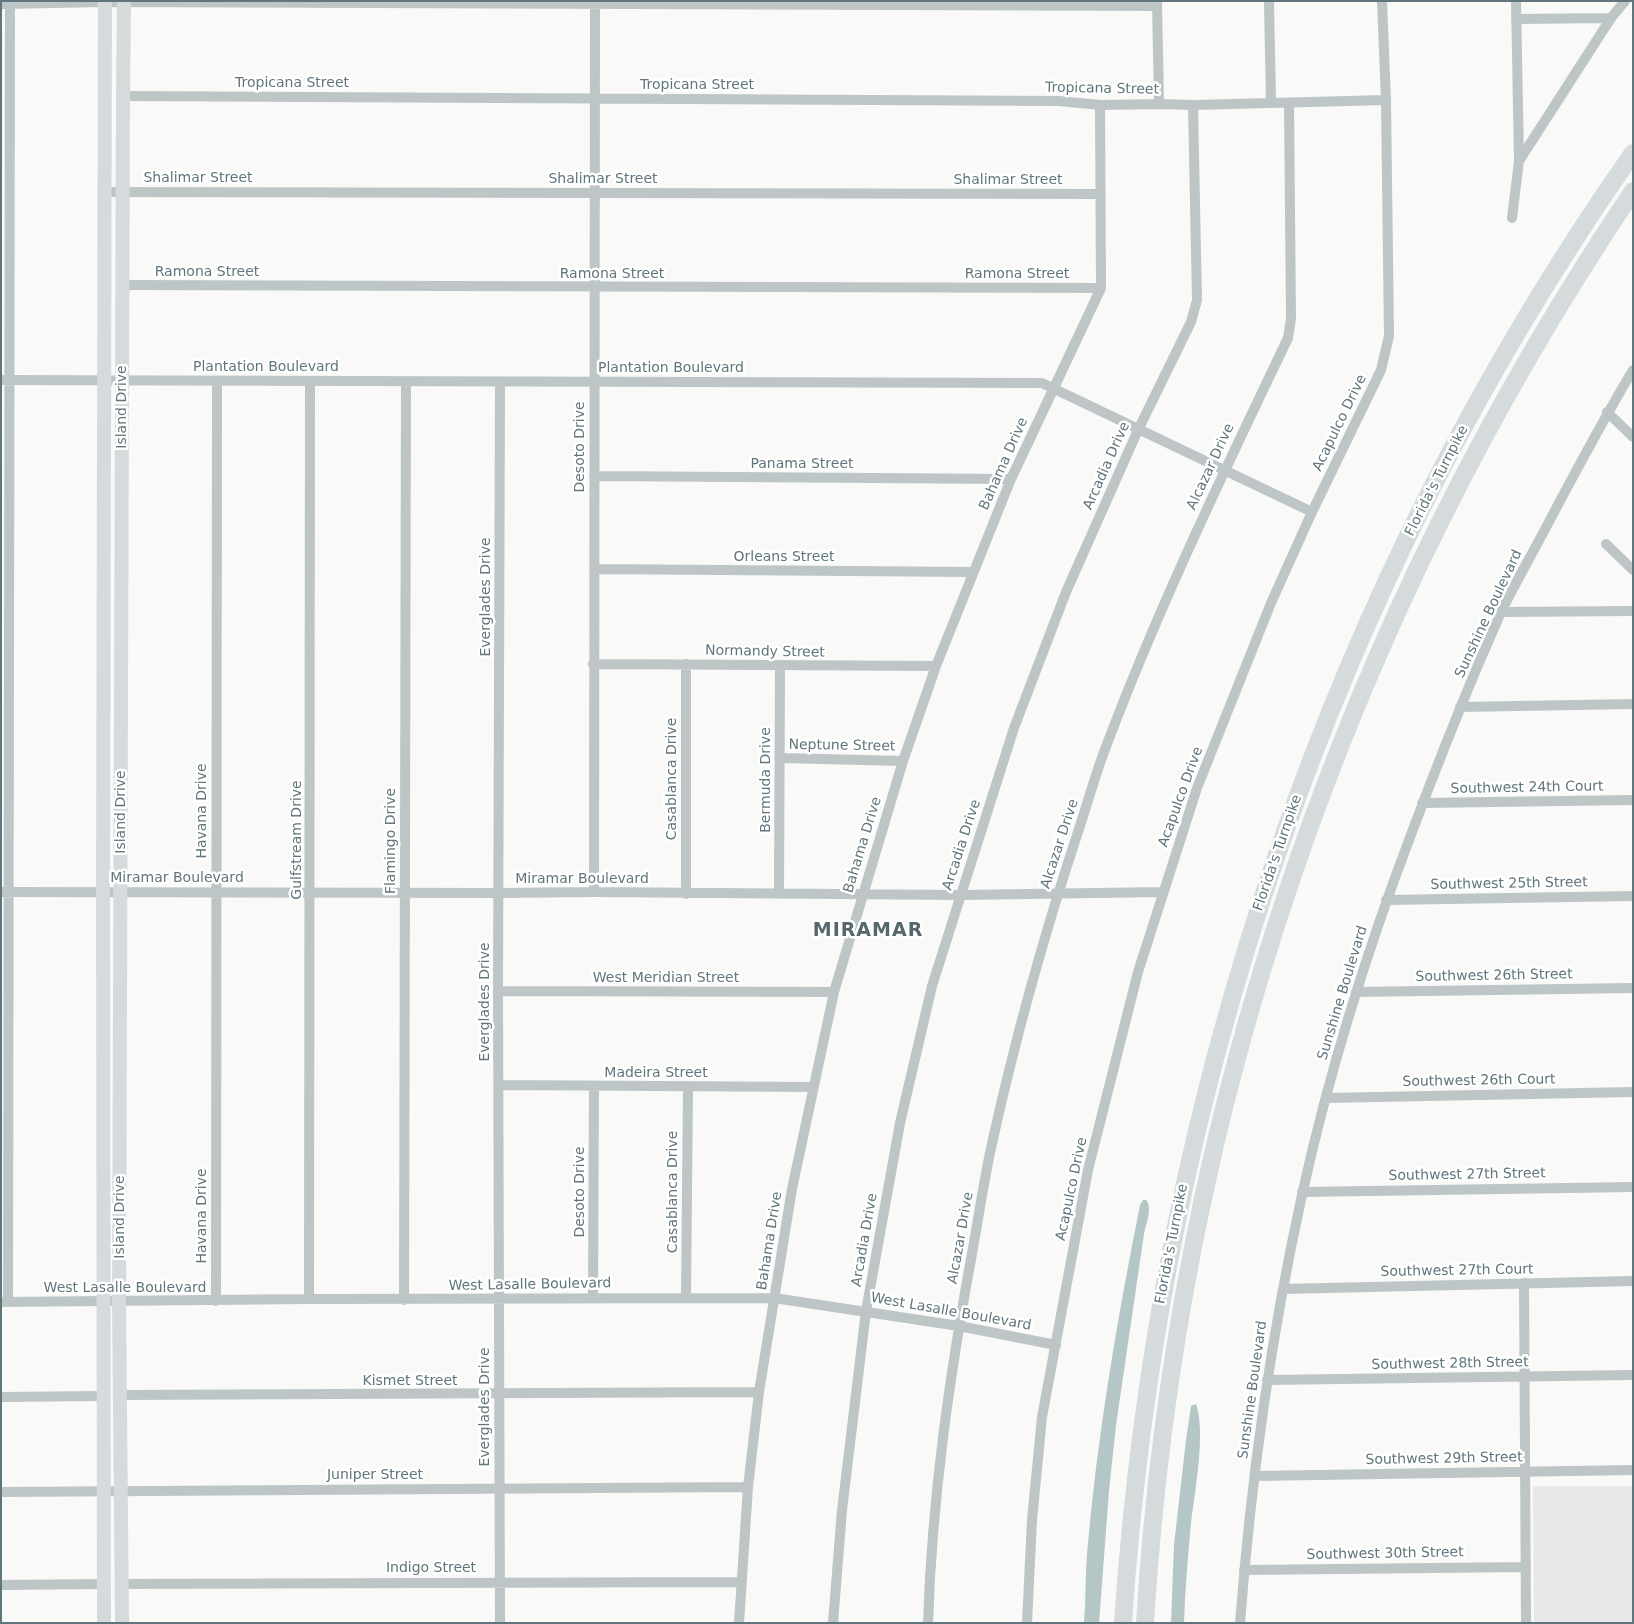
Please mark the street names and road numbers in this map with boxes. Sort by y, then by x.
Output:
street label: Tropicana Street [235,75,349,91]
street label: Tropicana Street [640,77,754,93]
street label: Tropicana Street [1045,80,1159,98]
street label: Shalimar Street [143,170,253,186]
street label: Shalimar Street [548,171,658,187]
street label: Shalimar Street [953,172,1063,188]
street label: Ramona Street [155,264,259,280]
street label: Ramona Street [560,266,664,282]
street label: Ramona Street [965,266,1069,282]
street label: Plantation Boulevard [193,359,339,375]
street label: Plantation Boulevard [598,360,744,376]
street label: Island Drive [114,365,130,449]
street label: Acapulco Drive [1309,372,1371,474]
street label: Desoto Drive [572,401,588,493]
street label: Bahama Drive [976,415,1032,513]
street label: Arcadia Drive [1080,419,1134,513]
street label: Alcazar Drive [1184,421,1238,513]
street label: Florida's Turnpike [1402,423,1472,539]
street label: Panama Street [750,456,854,472]
street label: Everglades Drive [478,537,494,657]
street label: Sunshine Boulevard [1452,547,1526,681]
street label: Orleans Street [733,549,835,565]
street label: Normandy Street [705,643,825,661]
street label: Casablanca Drive [664,718,680,840]
street label: Bermuda Drive [758,727,774,833]
street label: Neptune Street [788,737,896,755]
street label: Acapulco Drive [1155,745,1207,849]
street label: Havana Drive [194,763,210,859]
street label: Island Drive [113,770,129,854]
street label: Southwest 24th Court [1450,778,1604,798]
street label: Gulfstream Drive [289,780,305,900]
street label: Flamingo Drive [383,788,399,894]
street label: Florida's Turnpike [1250,793,1306,913]
street label: Bahama Drive [840,795,886,895]
street label: Arcadia Drive [939,797,985,893]
street label: Alcazar Drive [1038,797,1082,891]
street label: Miramar Boulevard [110,870,244,886]
street label: Miramar Boulevard [515,871,649,887]
street label: Southwest 25th Street [1430,874,1588,894]
street label: Sunshine Boulevard [1315,924,1371,1062]
street label: Everglades Drive [477,942,493,1062]
street label: Southwest 26th Street [1415,966,1573,986]
street label: West Meridian Street [593,970,739,986]
street label: Madeira Street [604,1065,708,1081]
street label: Southwest 26th Court [1402,1071,1556,1091]
street label: Casablanca Drive [665,1131,681,1253]
street label: Acapulco Drive [1053,1136,1091,1242]
street label: Desoto Drive [572,1146,588,1238]
street label: Southwest 27th Street [1388,1165,1546,1185]
street label: Havana Drive [194,1168,210,1264]
street label: Island Drive [112,1175,128,1259]
street label: Florida's Turnpike [1152,1183,1192,1305]
street label: Bahama Drive [754,1190,786,1292]
street label: Alcazar Drive [945,1191,977,1285]
street label: Arcadia Drive [849,1192,881,1288]
street label: Southwest 27th Court [1380,1261,1534,1281]
street label: West Lasalle Boulevard [448,1275,612,1295]
street label: West Lasalle Boulevard [44,1280,206,1296]
street label: West Lasalle Boulevard [869,1290,1033,1334]
street label: Sunshine Boulevard [1235,1320,1271,1460]
street label: Everglades Drive [477,1347,493,1467]
street label: Southwest 28th Street [1371,1354,1529,1374]
street label: Kismet Street [362,1373,458,1389]
street label: Southwest 29th Street [1365,1449,1523,1469]
street label: Juniper Street [327,1467,423,1483]
street label: Southwest 30th Street [1306,1544,1464,1564]
street label: Indigo Street [386,1560,476,1576]

